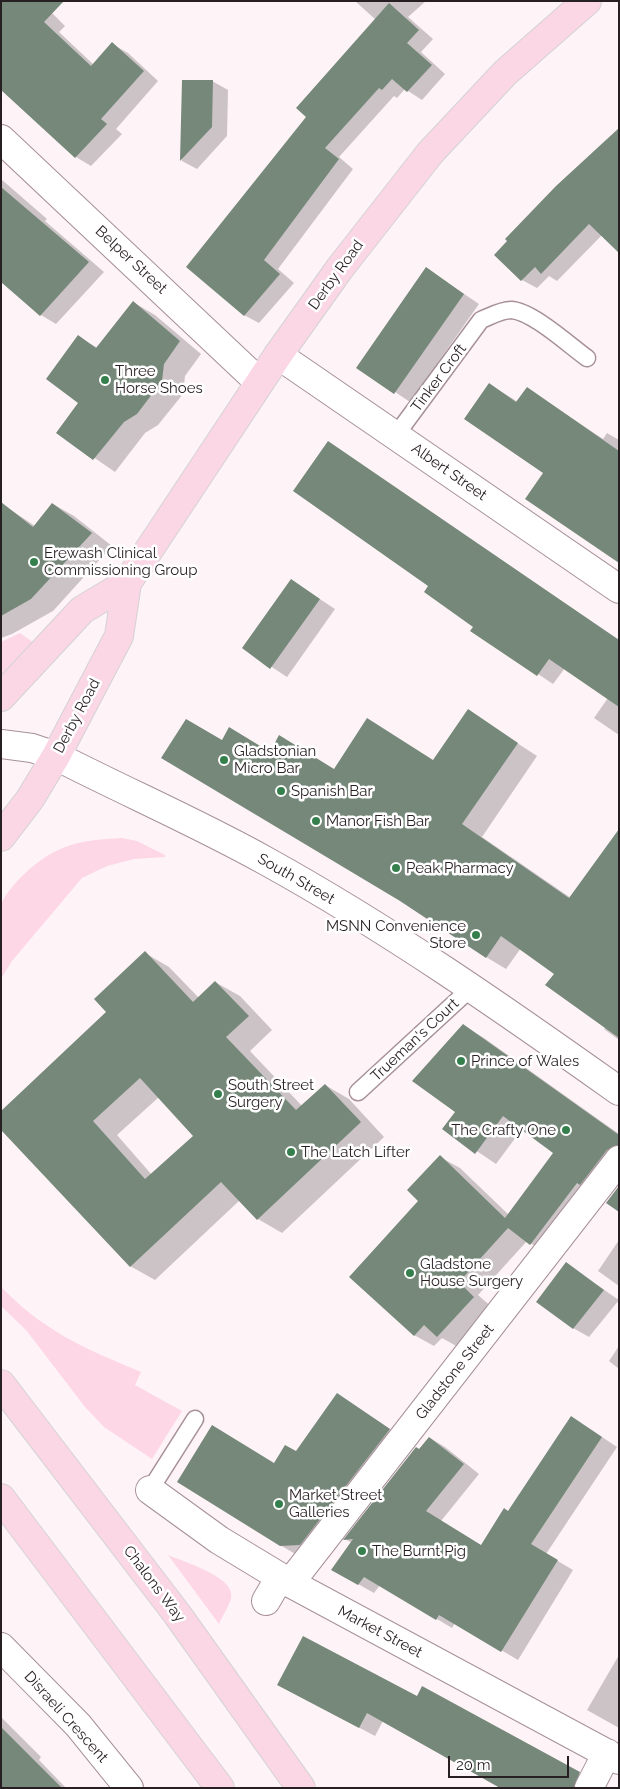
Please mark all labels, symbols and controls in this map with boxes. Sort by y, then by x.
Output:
street label: Belper Street [91,222,171,298]
street label: Derby Road [305,237,367,313]
street label: Tinker Croft [408,340,470,416]
place label: Three Horse Shoes [115,362,203,397]
marker: Three Horse Shoes [99,374,111,386]
street label: Albert Street [408,439,490,505]
place label: Erewash Clinical Commissioning Group [44,544,197,579]
marker: Erewash Clinical Commissioning Group [28,556,40,568]
street label: Derby Road [50,676,104,756]
place label: Gladstonian Micro Bar [234,742,316,777]
marker: Gladstonian Micro Bar [218,754,230,766]
place label: Spanish Bar [291,782,373,800]
marker: Spanish Bar [275,785,287,797]
place label: Manor Fish Bar [326,812,429,830]
marker: Manor Fish Bar [310,815,322,827]
street label: South Street [254,850,338,908]
place label: Peak Pharmacy [406,859,514,877]
marker: Peak Pharmacy [390,862,402,874]
place label: MSNN Convenience Store [326,917,466,952]
marker: MSNN Convenience Store [470,929,482,941]
street label: Trueman's Court [367,995,463,1085]
place label: Prince of Wales [471,1052,579,1070]
marker: Prince of Wales [455,1055,467,1067]
place label: South Street Surgery [228,1076,314,1111]
marker: South Street Surgery [212,1088,224,1100]
place label: The Crafty One [451,1121,556,1139]
marker: The Crafty One [560,1124,572,1136]
place label: The Latch Lifter [301,1143,410,1161]
marker: The Latch Lifter [285,1146,297,1158]
place label: Gladstone House Surgery [420,1255,523,1290]
marker: Gladstone House Surgery [404,1267,416,1279]
street label: Gladstone Street [412,1321,498,1423]
place label: Market Street Galleries [289,1486,382,1521]
marker: Market Street Galleries [273,1498,285,1510]
street label: Chalons Way [119,1542,189,1626]
place label: The Burnt Pig [372,1542,466,1560]
marker: The Burnt Pig [356,1545,368,1557]
street label: Market Street [335,1602,425,1662]
street label: Disraeli Crescent [20,1668,112,1766]
scale bar [450,1746,571,1778]
text: 20 m [456,1756,491,1774]

